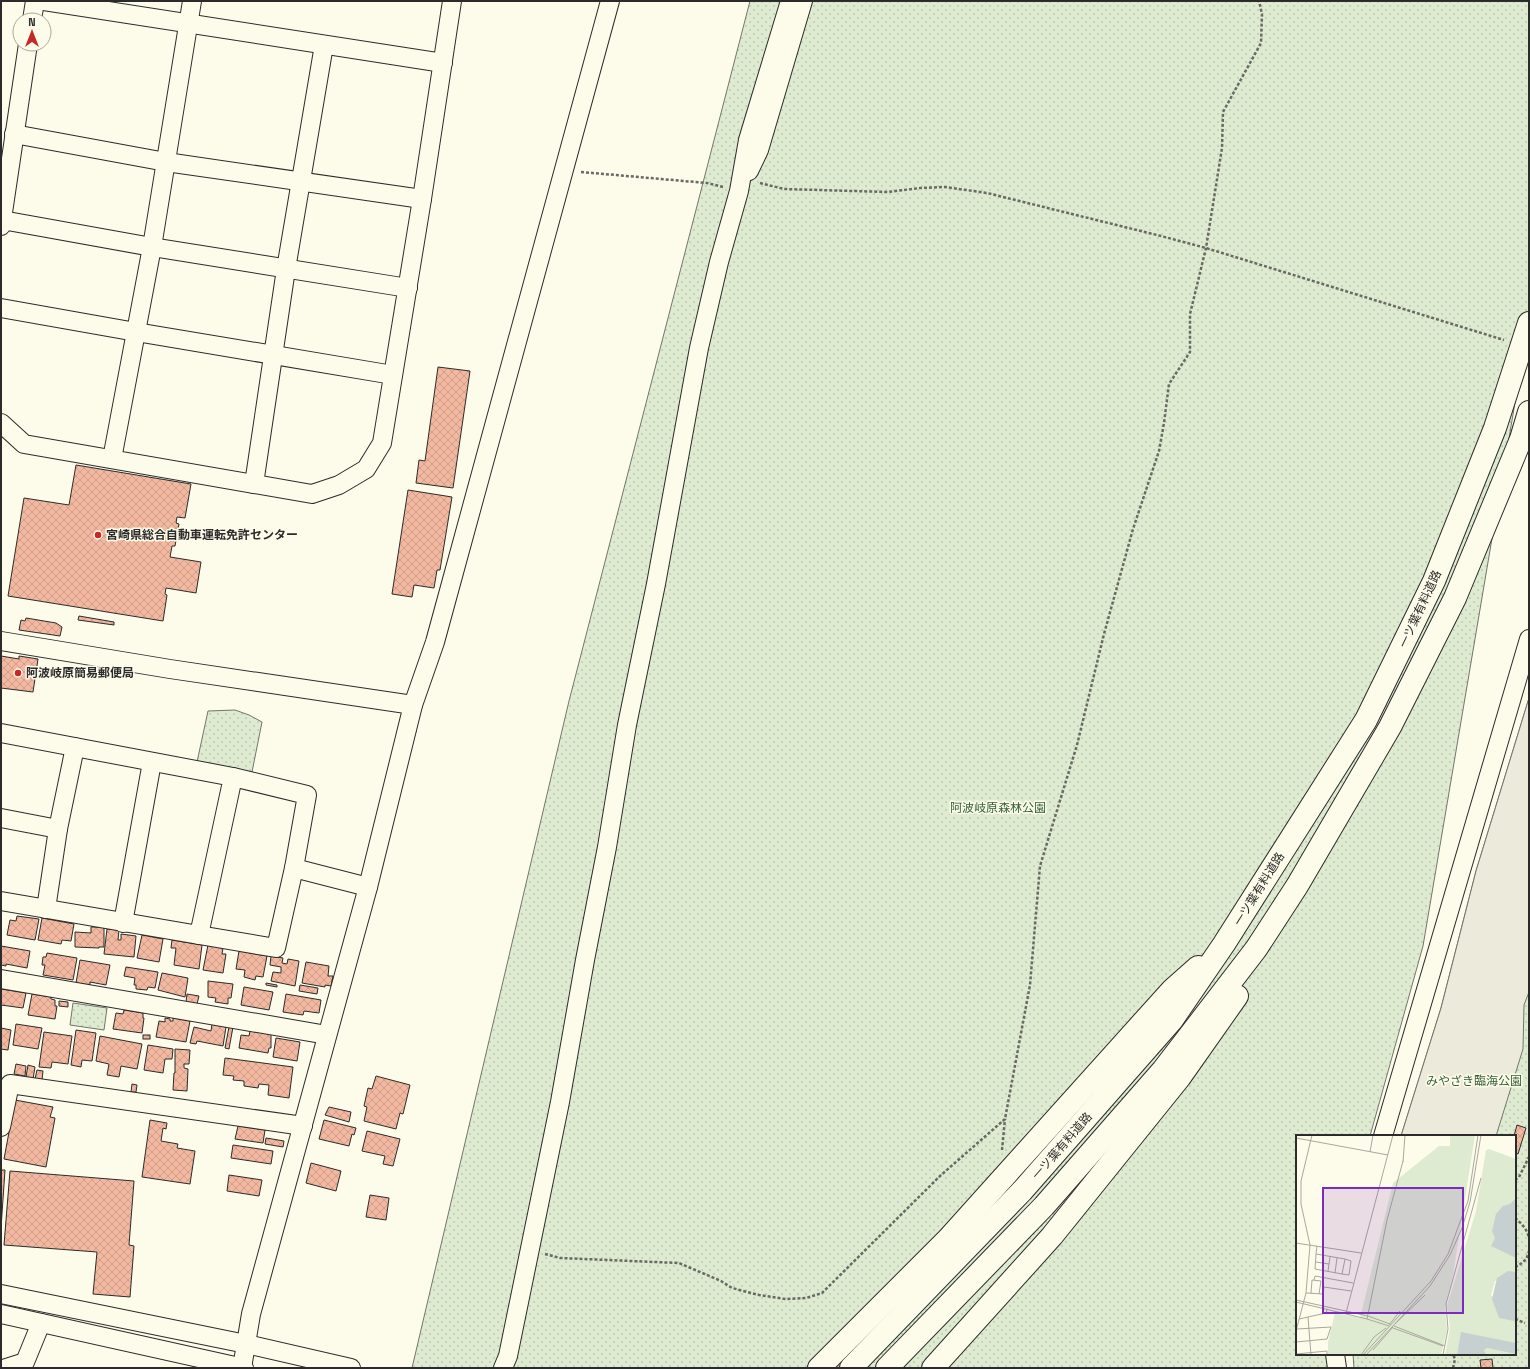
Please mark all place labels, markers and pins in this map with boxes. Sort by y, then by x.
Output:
place label: 宮崎県総合自動車運転免許センター [106,527,298,543]
marker: 宮崎県総合自動車運転免許センター [93,530,103,540]
place label: 阿波岐原簡易郵便局 [26,665,134,681]
marker: 阿波岐原簡易郵便局 [13,668,23,678]

